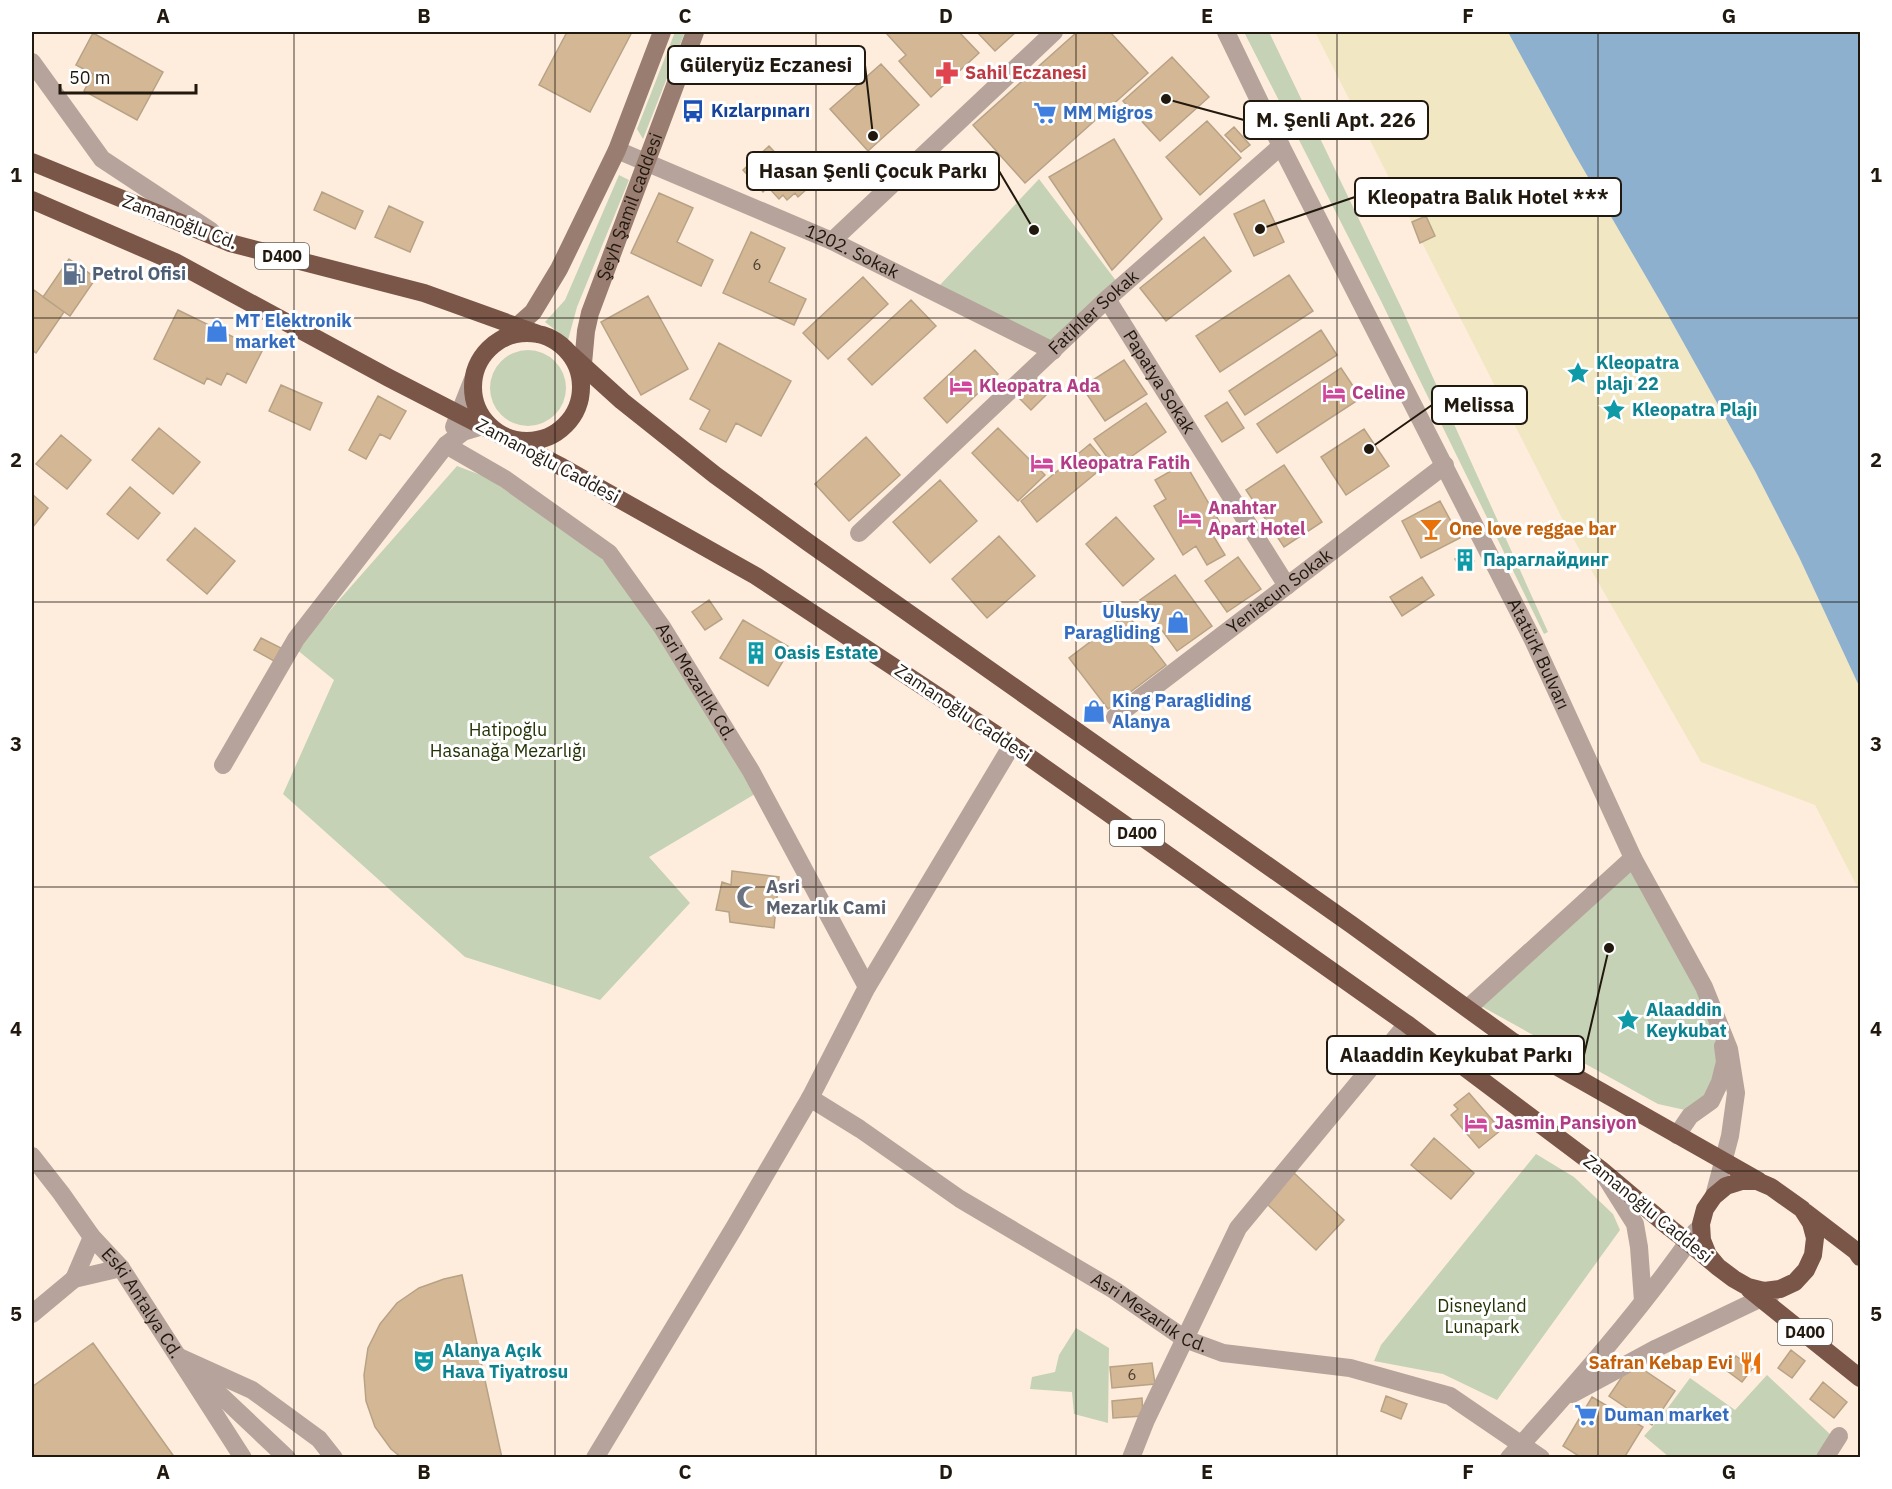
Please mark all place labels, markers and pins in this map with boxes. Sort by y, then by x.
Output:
callout: Güleryüz Eczanesi [668,46,865,84]
pharmacy icon: Sahil Eczanesi [934,60,960,86]
place label: Sahil Eczanesi [965,61,1087,84]
bus stop icon: Kızlarpınarı [680,98,706,124]
place label: Kızlarpınarı [711,99,810,122]
supermarket icon: MM Migros [1032,100,1058,126]
place label: MM Migros [1063,101,1153,124]
callout: M. Şenli Apt. 226 [1244,101,1428,139]
callout: Hasan Şenli Çocuk Parkı [747,152,999,190]
callout: Kleopatra Balık Hotel *** [1355,178,1621,216]
fuel station icon: Petrol Ofisi [61,261,87,287]
place label: Petrol Ofisi [92,262,186,285]
place label: MT Elektronik market [235,309,352,353]
shop icon: MT Elektronik market [204,318,230,344]
place label: Kleopatra plajı 22 [1596,351,1679,395]
place icon: Kleopatra plajı 22 [1565,360,1591,386]
hotel icon: Kleopatra Ada [948,373,974,399]
place label: Kleopatra Ada [979,374,1100,397]
hotel icon: Celine [1321,380,1347,406]
place label: Celine [1352,381,1405,404]
callout: Melissa [1432,386,1527,424]
place icon: Kleopatra Plajı [1601,397,1627,423]
place label: Kleopatra Plajı [1632,398,1757,421]
hotel icon: Kleopatra Fatih [1029,450,1055,476]
place label: Kleopatra Fatih [1060,451,1190,474]
place label: Anahtar Apart Hotel [1208,496,1306,540]
hotel icon: Anahtar Apart Hotel [1177,505,1203,531]
bar icon: One love reggae bar [1418,516,1444,542]
place label: One love reggae bar [1449,517,1617,540]
building icon: Параглайдинг [1452,547,1478,573]
place label: Параглайдинг [1483,548,1609,571]
place label: Ulusky Paragliding [1064,600,1160,644]
shop icon: Ulusky Paragliding [1165,609,1191,635]
building icon: Oasis Estate [743,640,769,666]
place label: Oasis Estate [774,641,878,664]
place label: King Paragliding Alanya [1112,689,1251,733]
shop icon: King Paragliding Alanya [1081,698,1107,724]
place label: Asri Mezarlık Cami [766,875,886,919]
mosque icon: Asri Mezarlık Cami [735,884,761,910]
place label: Alaaddin Keykubat [1646,998,1727,1042]
place icon: Alaaddin Keykubat [1615,1007,1641,1033]
callout: Alaaddin Keykubat Parkı [1327,1036,1584,1074]
hotel icon: Jasmin Pansiyon [1463,1110,1489,1136]
place label: Jasmin Pansiyon [1494,1111,1637,1134]
place label: Alanya Açık Hava Tiyatrosu [442,1339,568,1383]
theatre icon: Alanya Açık Hava Tiyatrosu [411,1348,437,1374]
restaurant icon: Safran Kebap Evi [1738,1350,1764,1376]
place label: Safran Kebap Evi [1588,1351,1733,1374]
supermarket icon: Duman market [1573,1402,1599,1428]
place label: Duman market [1604,1403,1729,1426]

